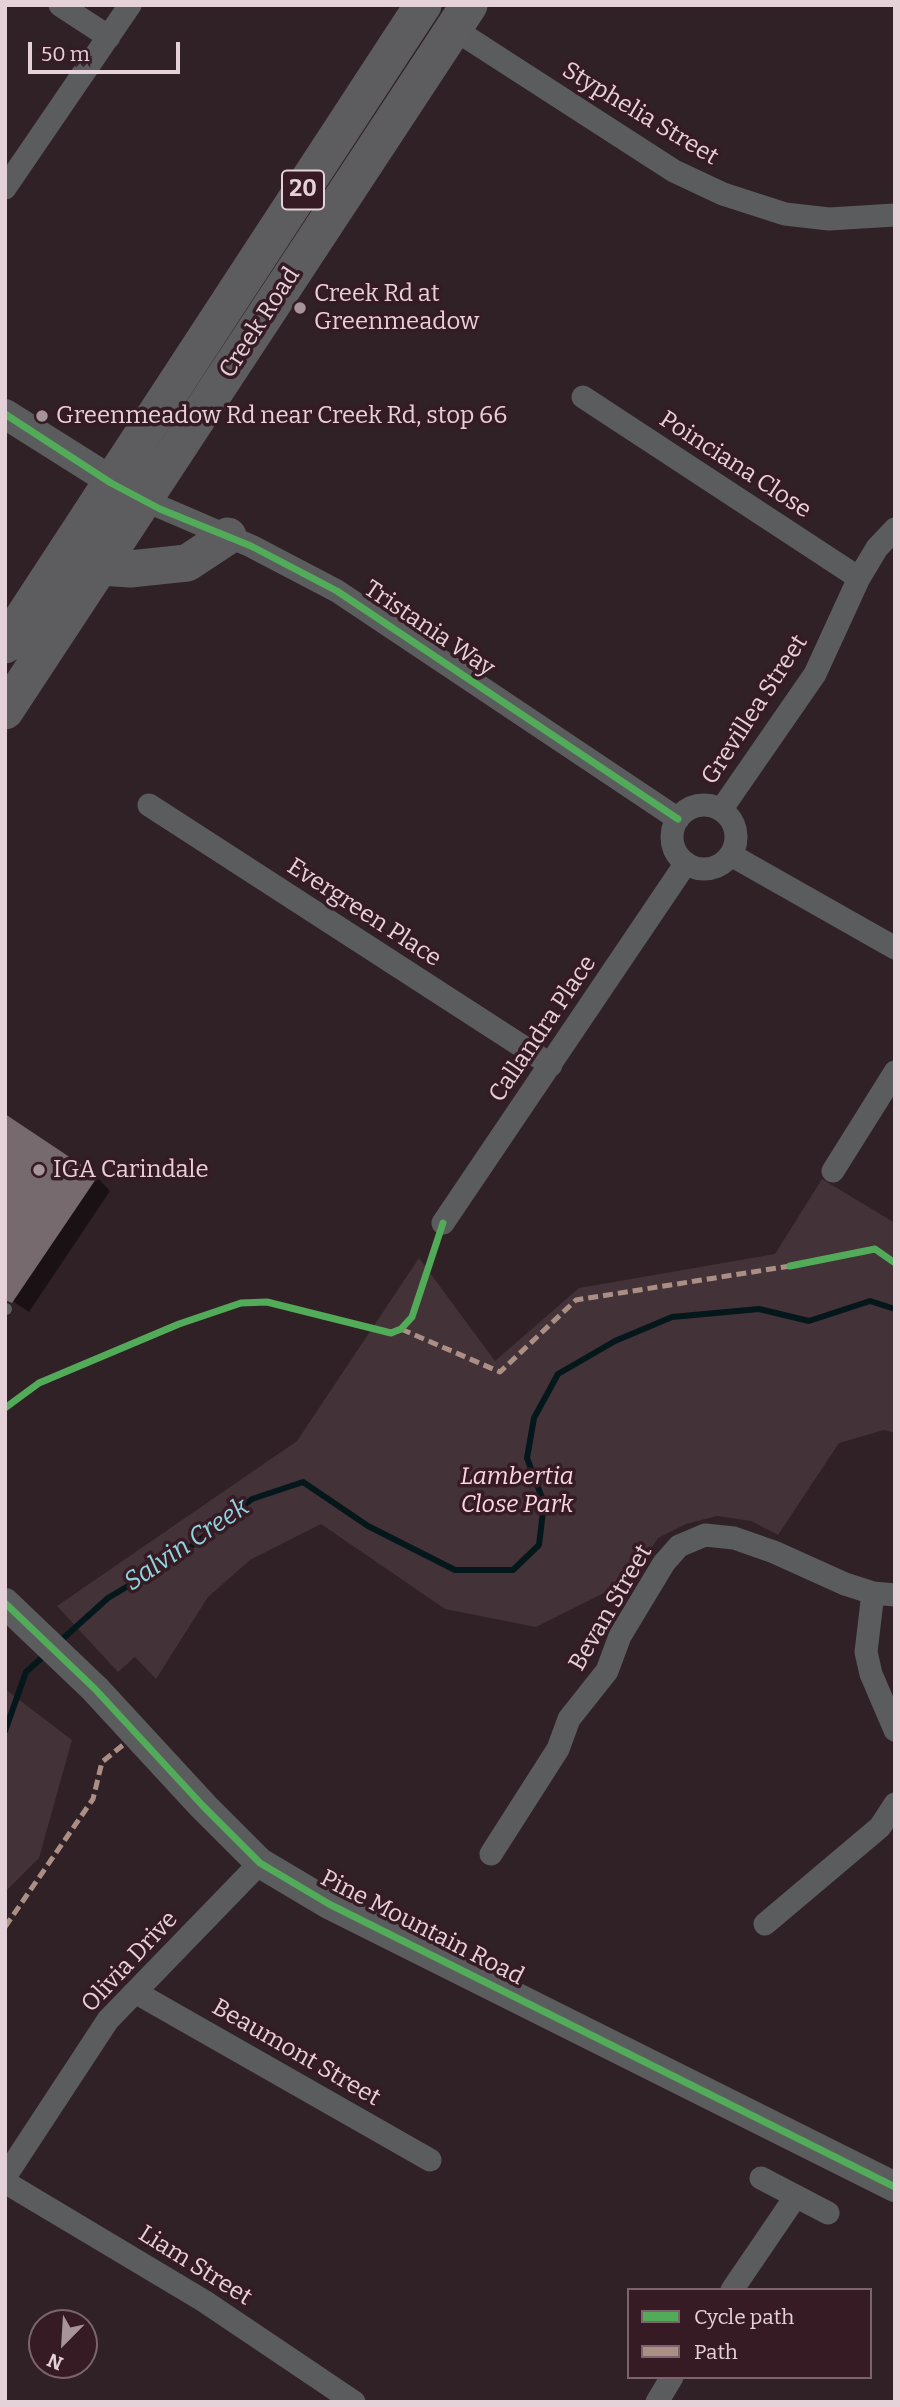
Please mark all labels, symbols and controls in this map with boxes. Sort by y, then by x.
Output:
scale bar [32,28,184,72]
text: 50 m [41,41,90,67]
street label: Styphelia Street [557,56,723,172]
road number: 20 [282,170,324,210]
street label: Creek Road [214,262,306,384]
place label: Creek Rd at Greenmeadow [314,280,479,336]
marker: Creek Rd at Greenmeadow [292,300,308,316]
place label: Greenmeadow Rd near Creek Rd, stop 66 [56,402,507,430]
street label: Poinciana Close [654,405,816,525]
marker: Greenmeadow Rd near Creek Rd, stop 66 [34,408,50,424]
street label: Tristania Way [358,575,500,683]
street label: Grevillea Street [696,630,814,790]
street label: Evergreen Place [282,853,446,973]
street label: Callandra Place [483,950,603,1108]
place label: IGA Carindale [53,1156,209,1184]
marker: IGA Carindale [31,1162,47,1178]
park label: Lambertia Close Park [460,1463,574,1519]
water label: Salvin Creek [119,1492,255,1598]
street label: Bevan Street [563,1540,659,1676]
street label: Pine Mountain Road [316,1864,528,1992]
street label: Olivia Drive [76,1905,184,2019]
street label: Beaumont Street [207,1993,385,2113]
street label: Liam Street [133,2220,257,2312]
legend [627,2288,872,2379]
text: Cycle path [694,2304,794,2330]
north arrow [28,2309,98,2379]
text: Path [694,2339,738,2365]
text: N [44,2348,66,2375]

